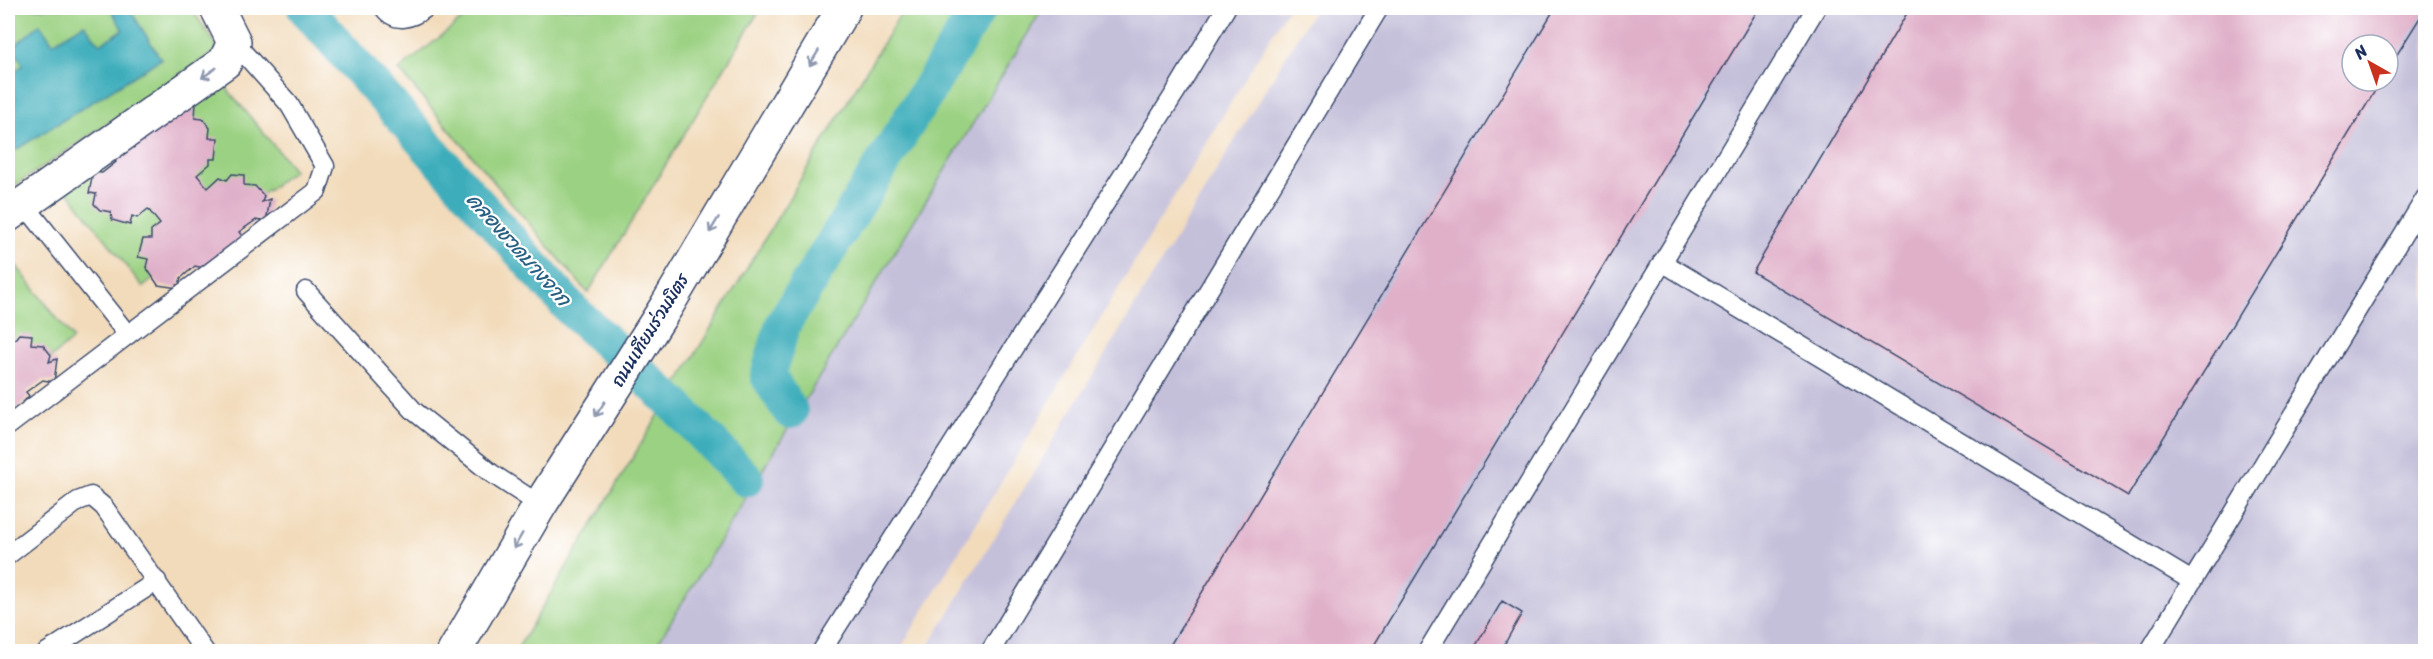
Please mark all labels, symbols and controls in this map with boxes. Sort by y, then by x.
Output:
north arrow [2340,33,2400,93]
text: N [2346,37,2375,67]
one-way arrow [807,49,819,66]
one-way arrow [202,67,218,79]
water label: คลองชวดบางจาก [458,184,581,316]
one-way arrow [708,216,720,233]
street label: ถนนเทียมร่วมมิตร [602,266,698,394]
one-way arrow [594,400,606,417]
one-way arrow [512,533,524,550]

